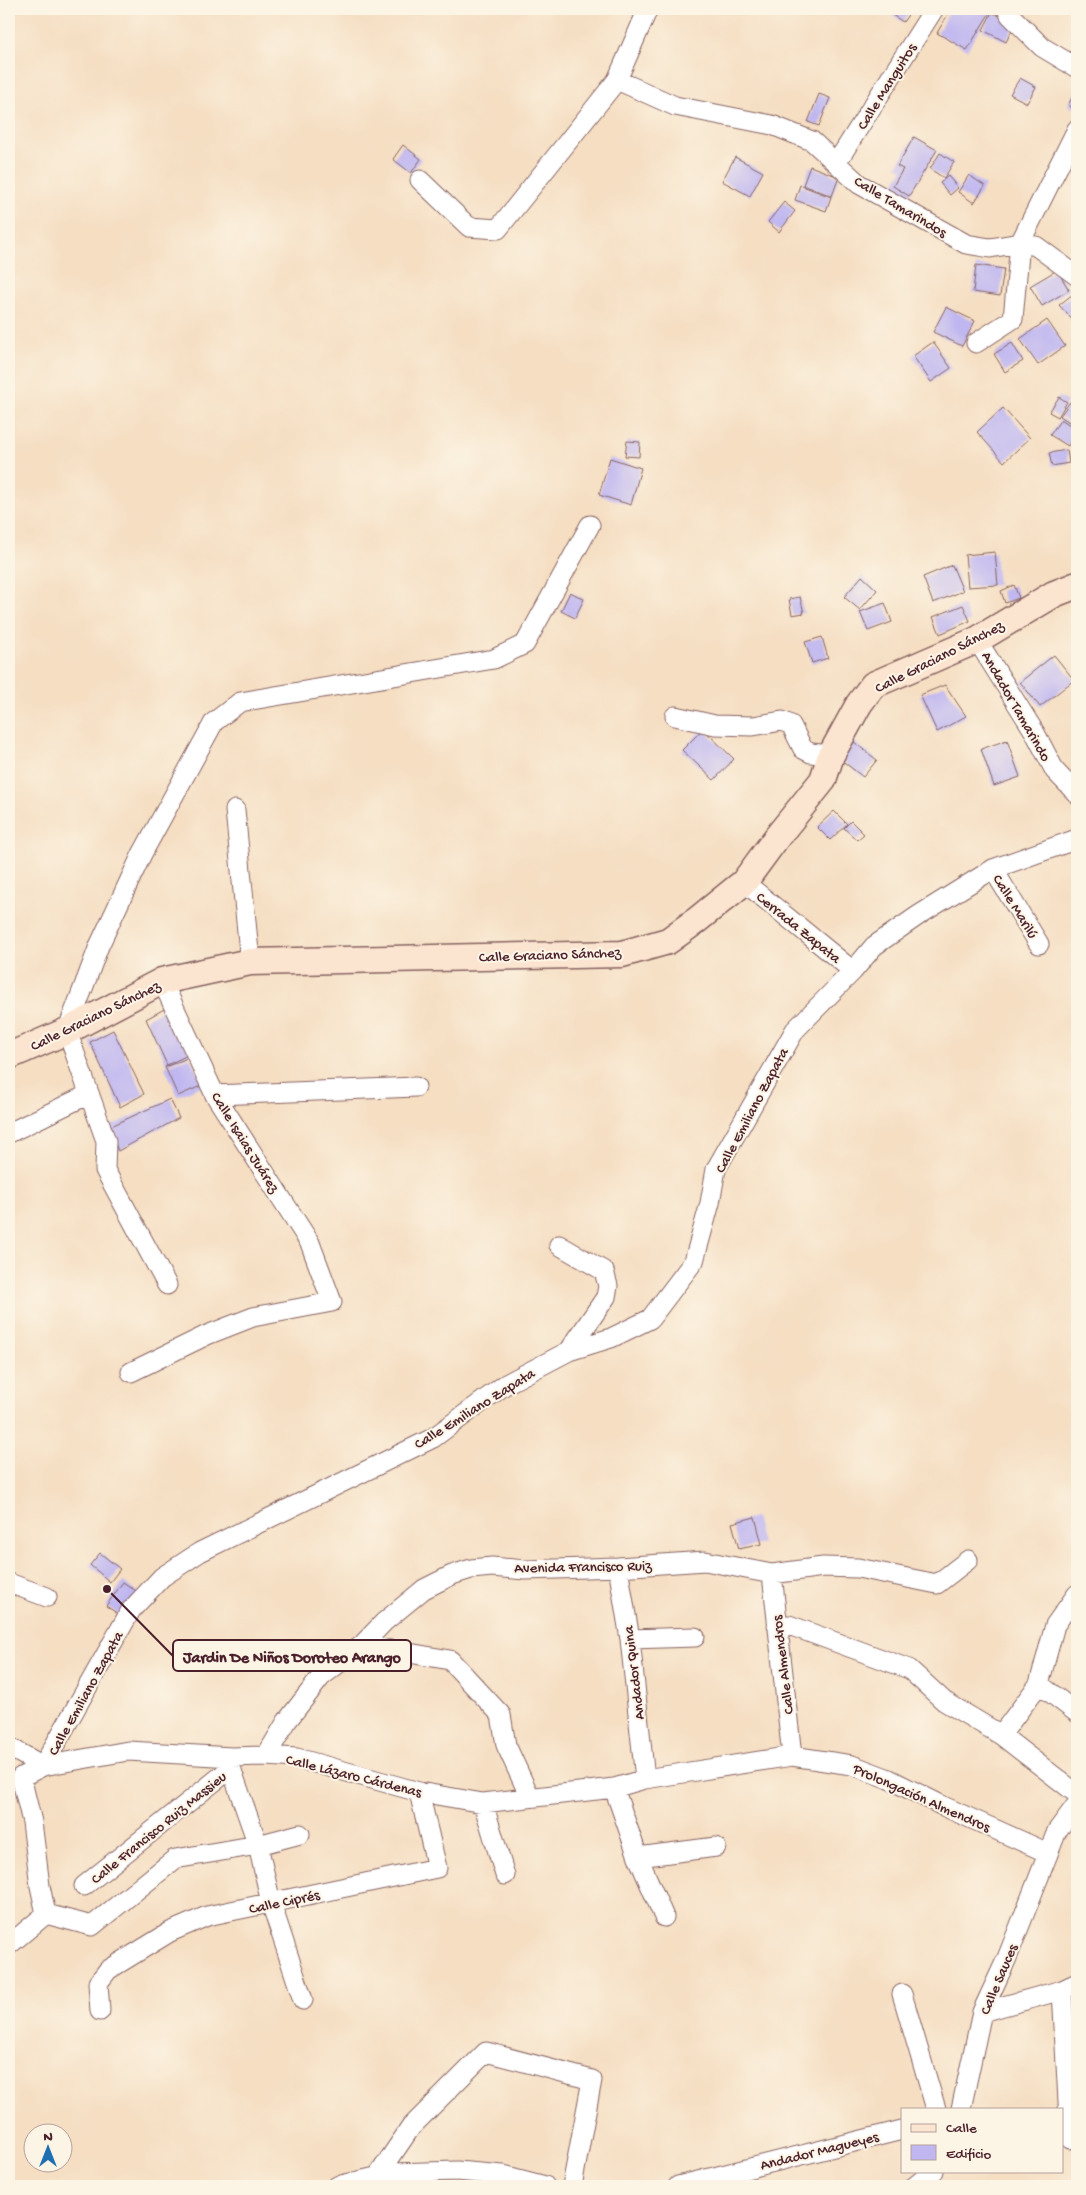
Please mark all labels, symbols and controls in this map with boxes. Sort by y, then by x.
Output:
street label: Calle Manguitos [854,40,922,134]
street label: Calle Tamarindos [850,173,950,243]
street label: Calle Graciano Sánchez [872,617,1008,698]
street label: Andador Tamarindo [977,649,1054,765]
street label: Calle Marilú [988,872,1041,942]
street label: Cerrada Zapata [752,889,844,969]
street label: Calle Graciano Sánchez [479,945,622,967]
street label: Calle Graciano Sánchez [28,977,164,1056]
street label: Calle Emiliano Zapata [712,1045,794,1177]
street label: Calle Isaias Juárez [206,1089,283,1197]
street label: Calle Emiliano Zapata [411,1365,539,1454]
street label: Avenida Francisco Ruiz [514,1558,652,1578]
street label: Calle Almendros [769,1614,799,1715]
street label: Andador Quina [620,1624,650,1721]
street label: Calle Emiliano Zapata [45,1628,129,1759]
callout: Jardin De Niños Doroteo Arango [173,1640,411,1671]
text: Jardin De Niños Doroteo Arango [182,1650,402,1669]
street label: Calle Lázaro Cárdenas [284,1751,424,1803]
street label: Prolongación Almendros [849,1760,993,1837]
street label: Calle Francisco Ruiz Massieu [88,1768,231,1889]
street label: Calle Ciprés [247,1887,322,1919]
street label: Calle Sauces [977,1941,1023,2018]
legend [901,2108,1064,2172]
text: Calle [946,2120,977,2138]
north arrow [22,2122,72,2172]
street label: Andador Magueyes [758,2128,881,2175]
text: N [43,2129,53,2146]
text: Edificio [946,2146,992,2164]

